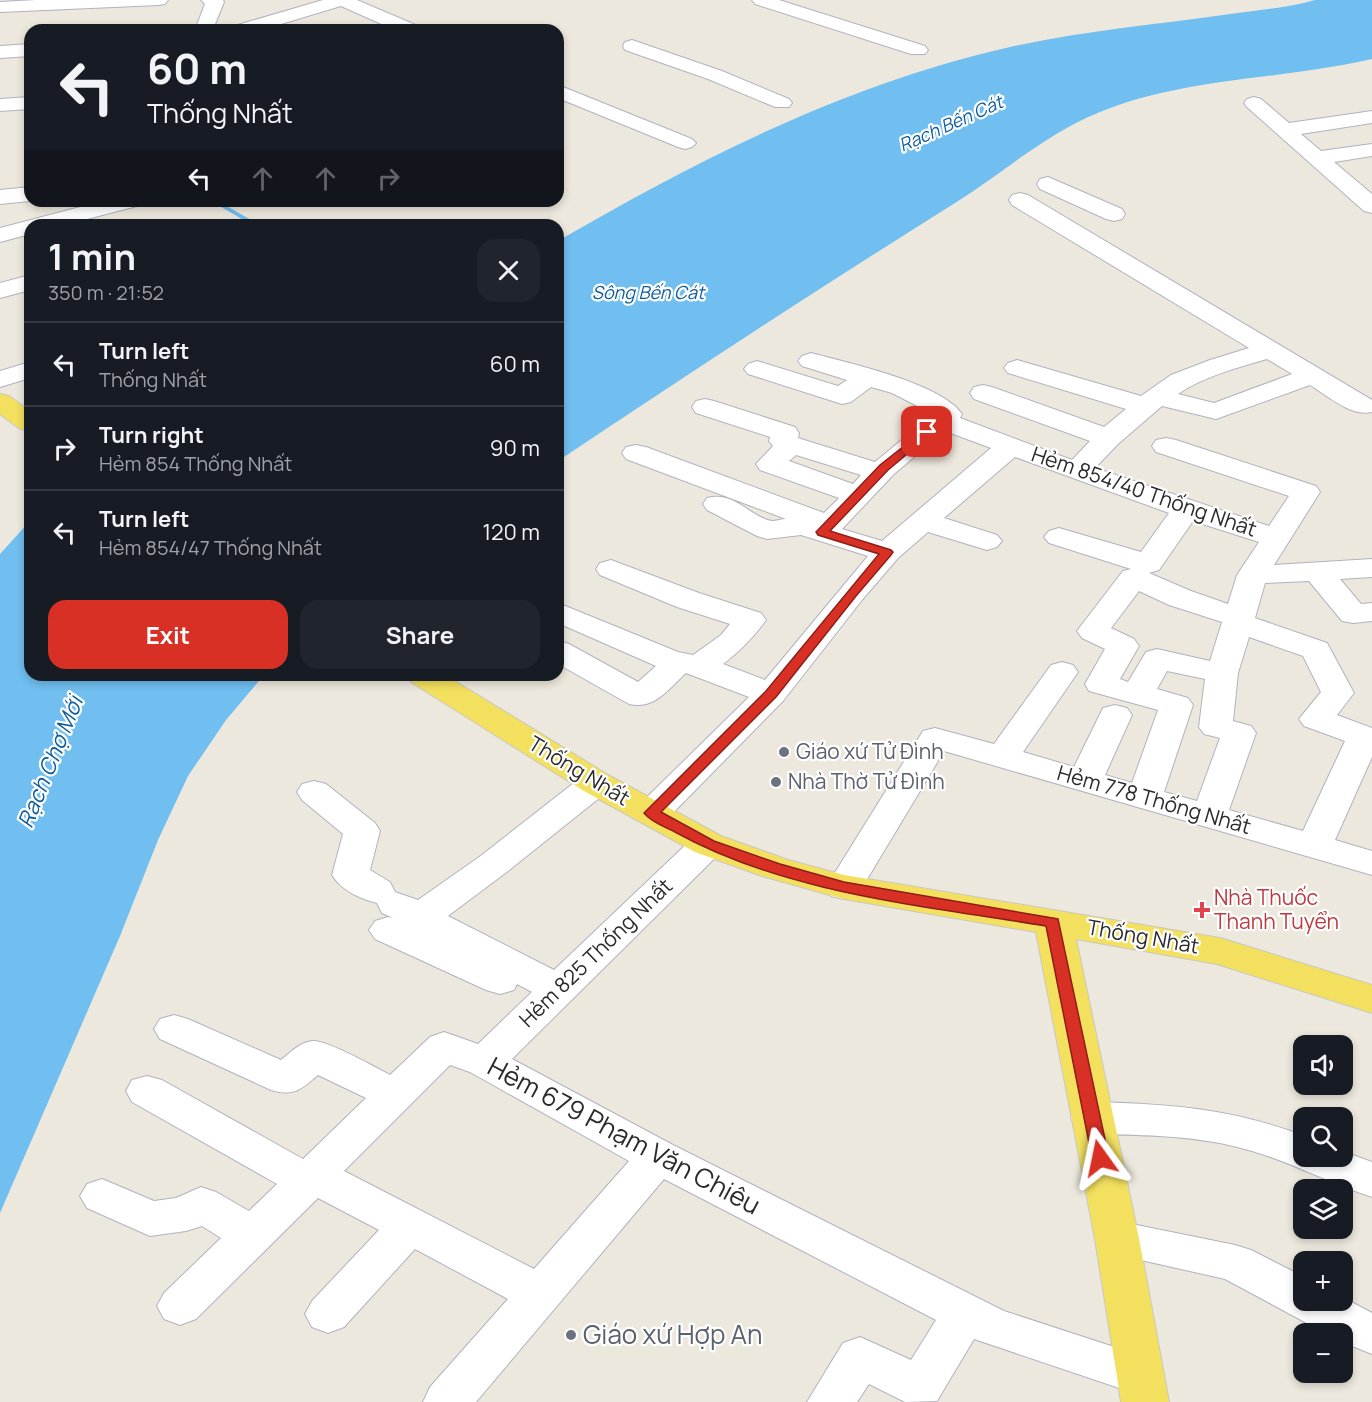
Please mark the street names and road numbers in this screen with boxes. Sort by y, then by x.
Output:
street label: Hẻm 854/40 Thống Nhất [1028,439,1261,543]
street label: Thống Nhất [524,729,635,811]
street label: Hẻm 778 Thống Nhất [1054,758,1254,840]
street label: Hẻm 825 Thống Nhất [513,872,678,1033]
street label: Thống Nhất [1085,912,1201,960]
street label: Hẻm 679 Phạm Văn Chiêu [482,1048,767,1222]

